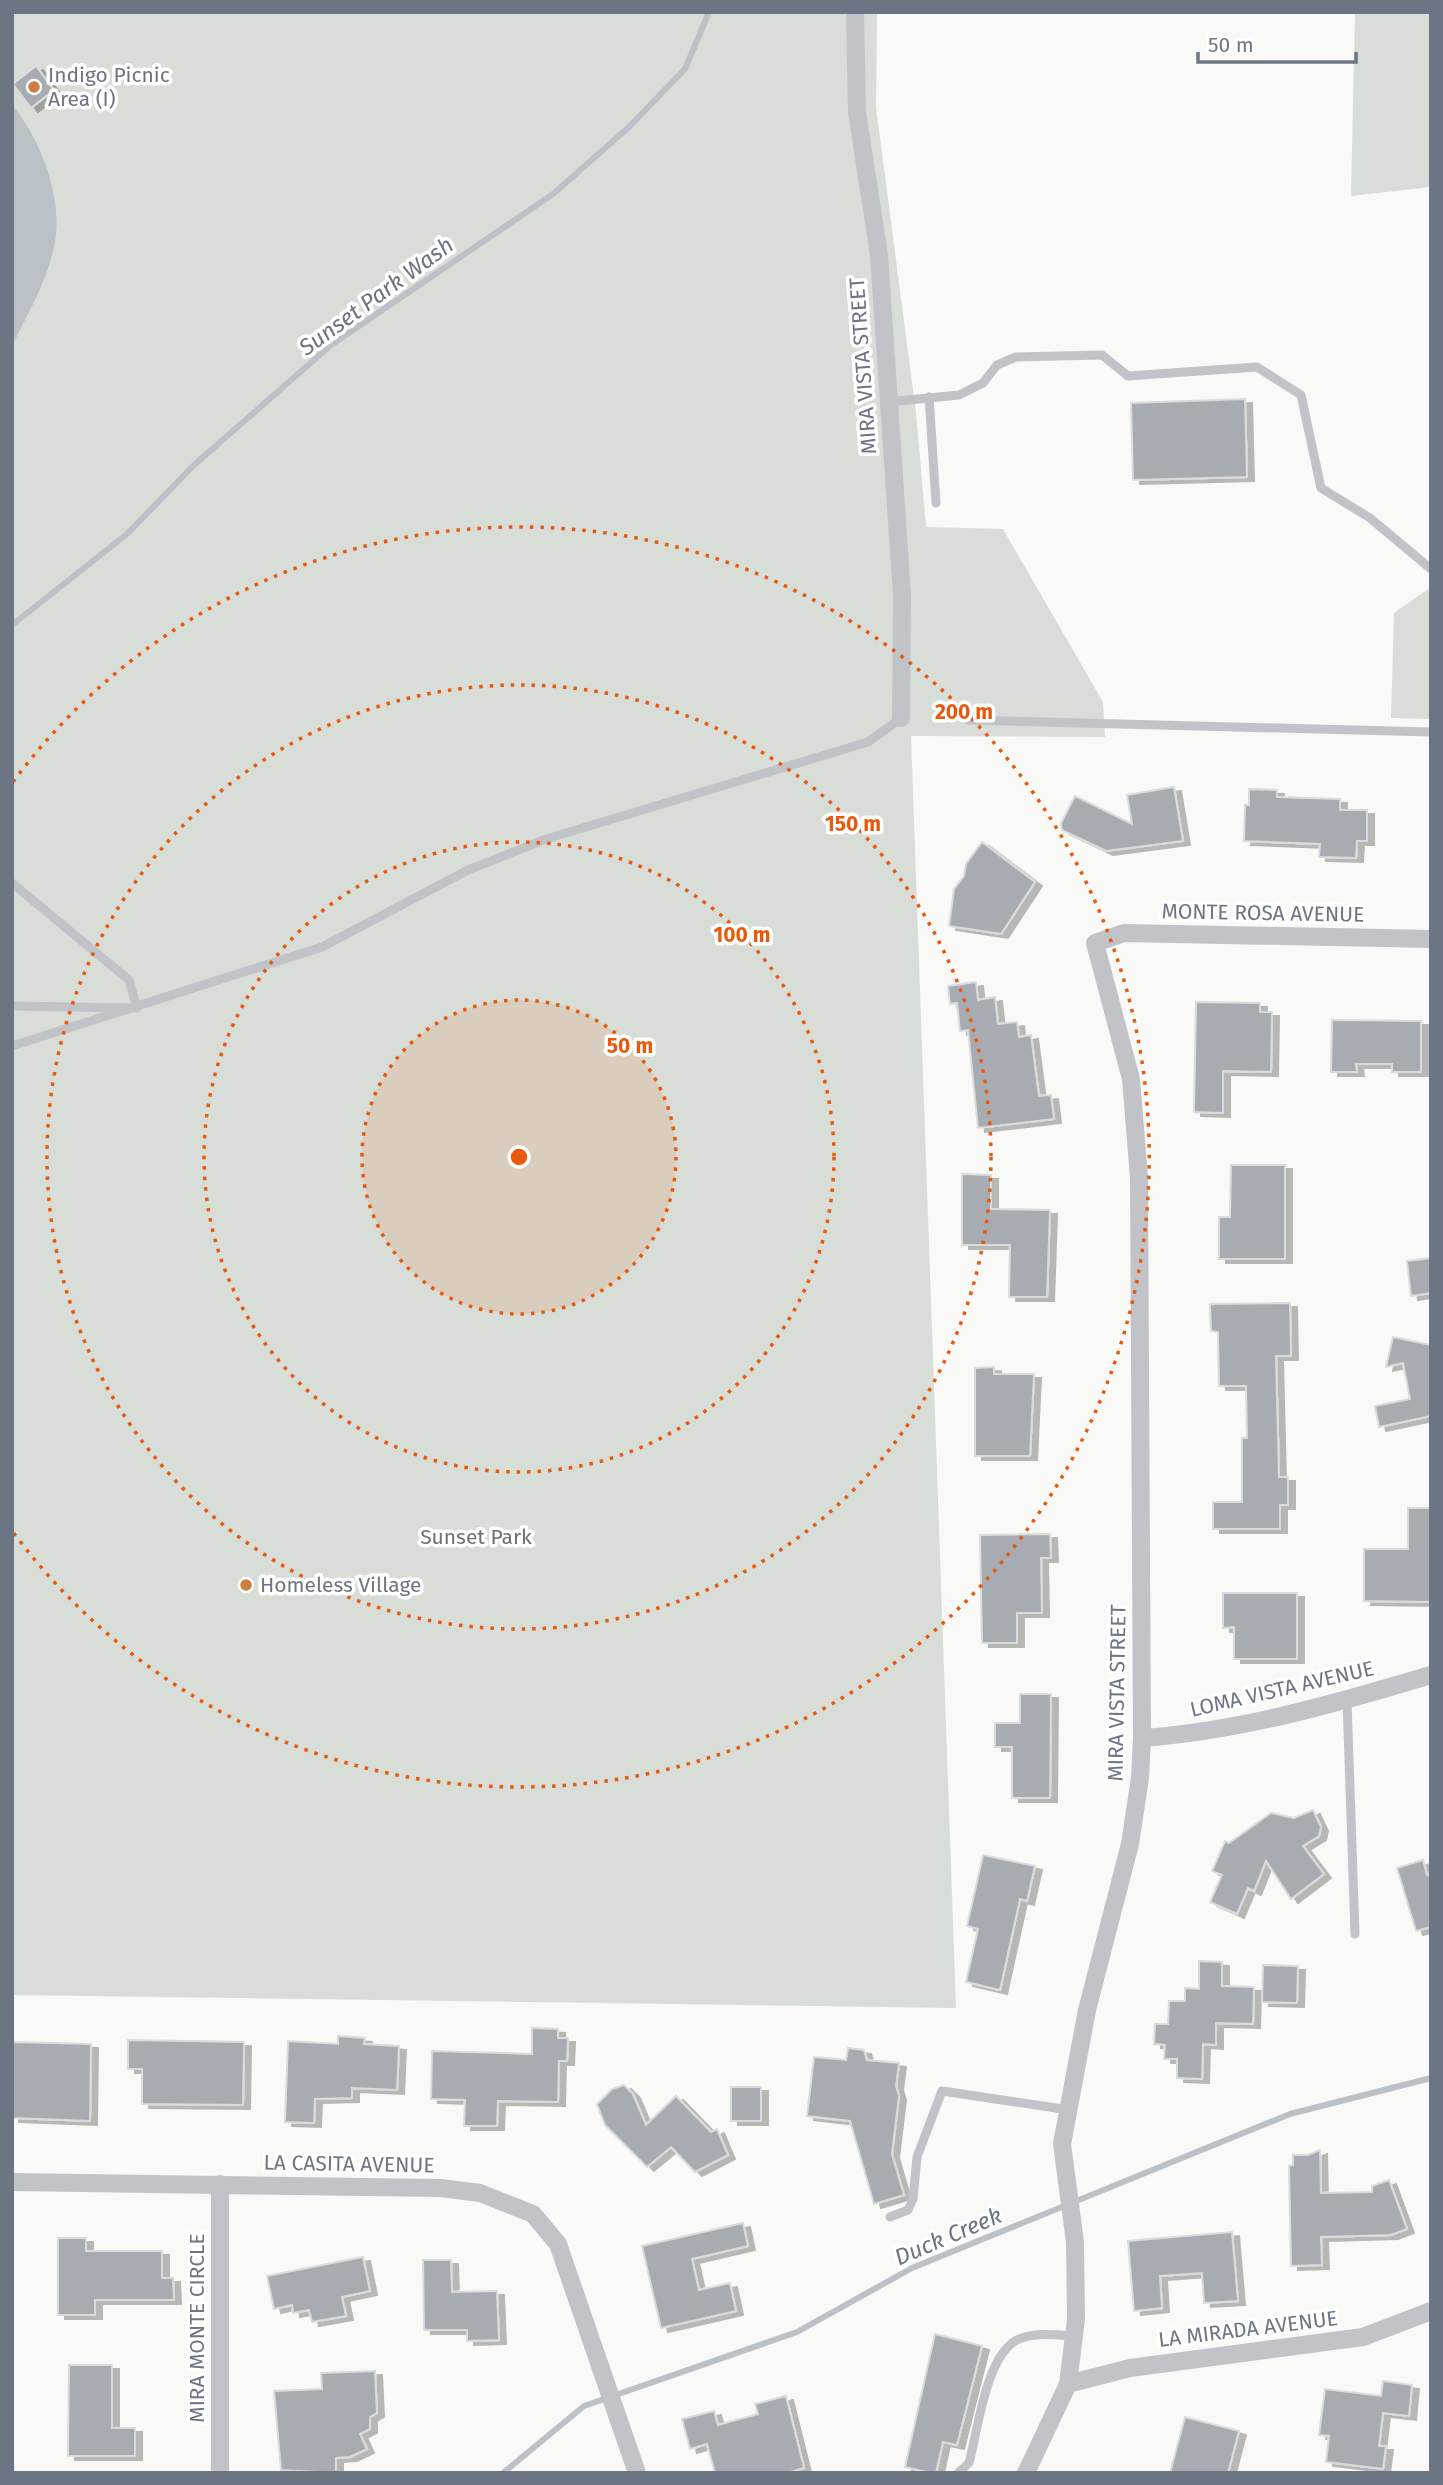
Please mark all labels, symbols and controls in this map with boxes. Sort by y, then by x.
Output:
scale bar [1198,21,1356,65]
text: 50 m [1208,32,1254,58]
place label: Indigo Picnic Area (I) [48,62,170,112]
marker: Indigo Picnic Area (I) [26,79,42,95]
water label: Sunset Park Wash [292,231,459,362]
street label: MIRA VISTA STREET [844,277,882,455]
text: 200 m [935,699,993,725]
text: 150 m [825,811,881,837]
street label: MONTE ROSA AVENUE [1161,898,1365,928]
text: 100 m [713,922,771,948]
text: 50 m [607,1033,653,1059]
centre of rings [507,1145,531,1169]
park label: Sunset Park [420,1524,532,1550]
place label: Homeless Village [260,1572,422,1598]
marker: Homeless Village [238,1577,254,1593]
street label: MIRA VISTA STREET [1102,1604,1132,1782]
street label: LOMA VISTA AVENUE [1187,1655,1377,1723]
street label: LA CASITA AVENUE [263,2150,435,2178]
water label: Duck Creek [890,2201,1006,2271]
street label: MIRA MONTE CIRCLE [184,2233,210,2423]
street label: LA MIRADA AVENUE [1157,2305,1339,2353]

